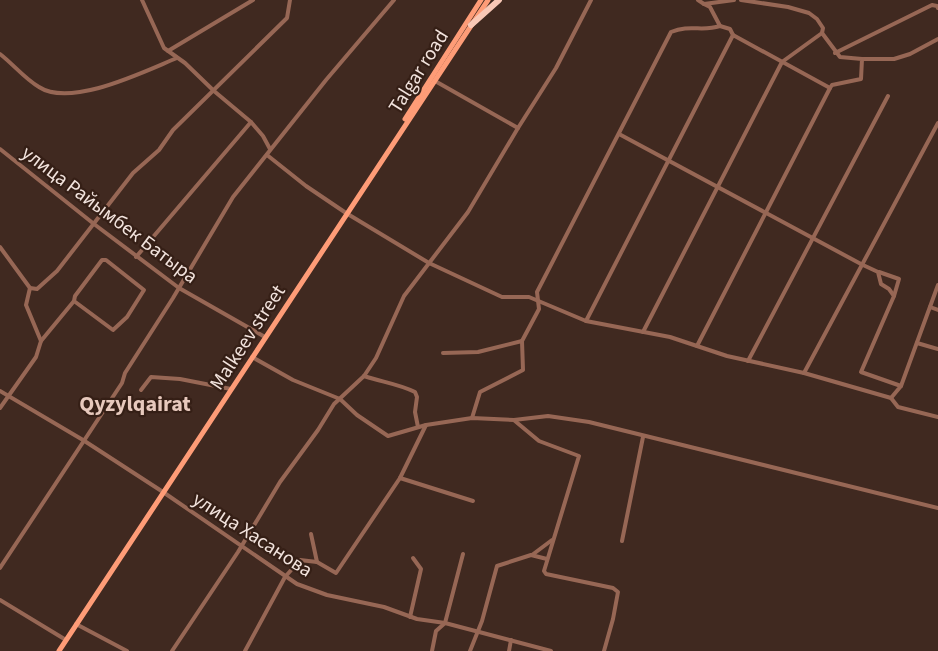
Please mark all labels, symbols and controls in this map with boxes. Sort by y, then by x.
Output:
street label: Talgar road [382,24,456,119]
street label: улица Райымбек Батыра [15,139,203,290]
street label: Malkeev street [203,279,293,396]
district label: Qyzylqairat [79,388,191,420]
street label: улица Хасанова [187,486,318,584]

